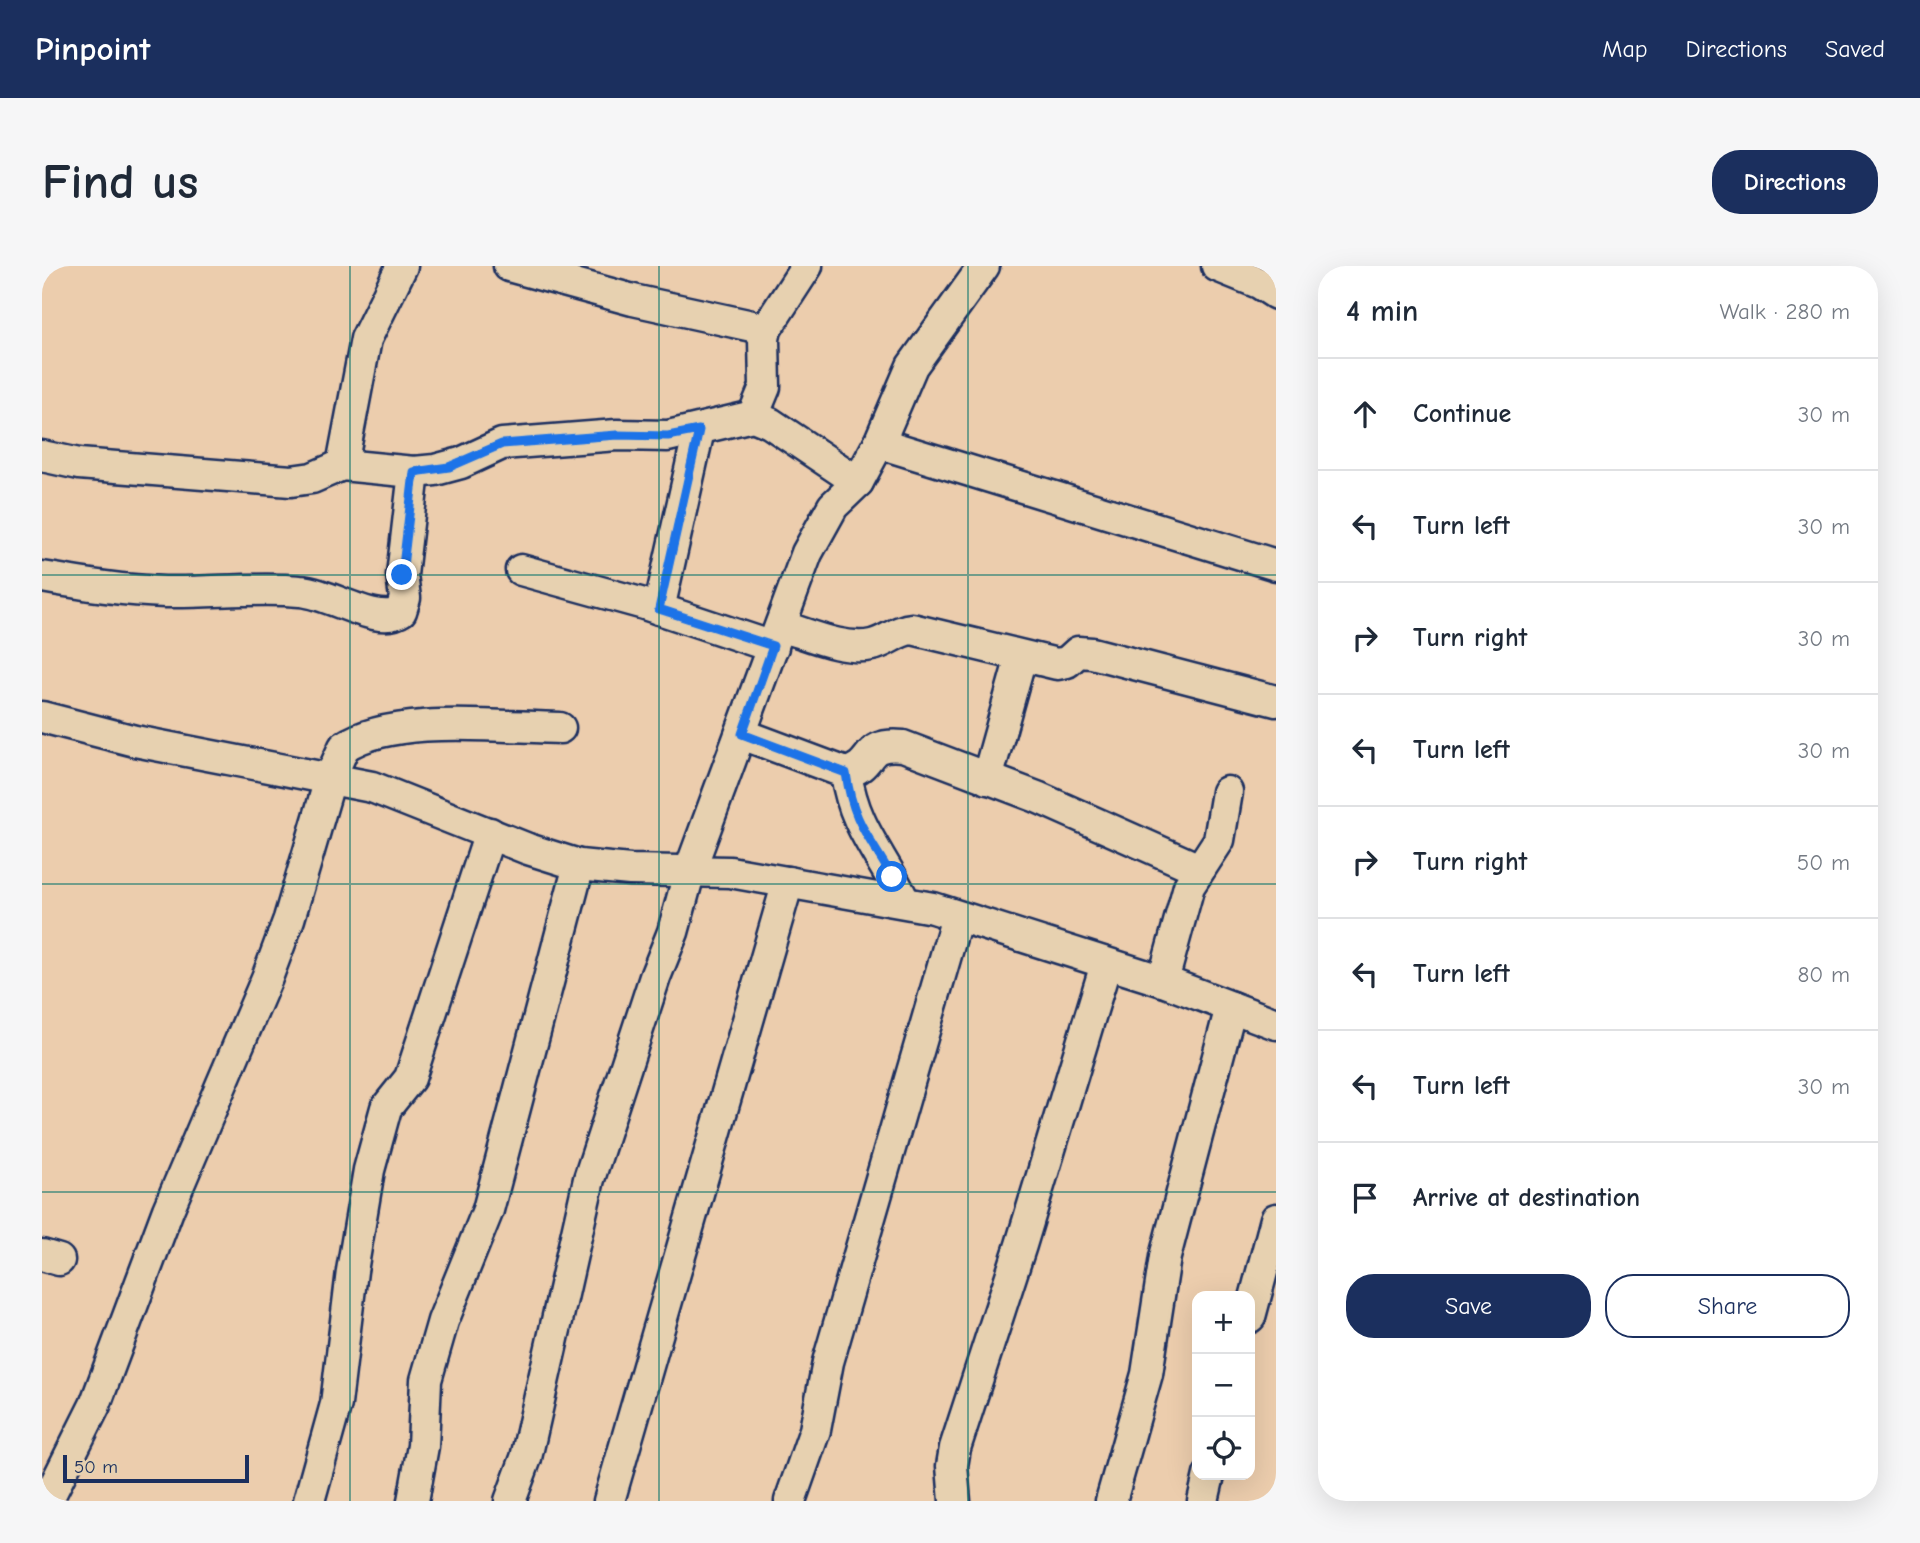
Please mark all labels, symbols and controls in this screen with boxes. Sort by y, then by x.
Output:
text: Pinpoint [35,30,150,68]
text: Map [1602,35,1648,63]
text: Directions [1686,35,1787,63]
text: Saved [1825,35,1885,63]
button: Directions [1712,150,1878,214]
text: Find us [42,154,198,210]
text: 4 min [1346,294,1418,329]
text: Walk · 280 m [1720,298,1850,325]
icon: ahead [1346,395,1384,433]
text: Continue [1413,399,1511,429]
text: 30 m [1798,401,1850,428]
icon: left [1346,507,1384,545]
text: Turn left [1413,511,1510,541]
text: 30 m [1798,513,1850,540]
route end [386,559,417,590]
icon: right [1346,619,1384,657]
text: Turn right [1413,623,1527,653]
text: 30 m [1798,625,1850,652]
icon: left [1346,731,1384,769]
text: Turn left [1413,735,1510,765]
text: 30 m [1798,737,1850,764]
icon: right [1346,843,1384,881]
text: Turn right [1413,847,1527,877]
text: 50 m [1797,849,1850,876]
route start [876,861,907,892]
icon: left [1346,955,1384,993]
text: Turn left [1413,959,1510,989]
text: 80 m [1797,961,1850,988]
icon: left [1346,1067,1384,1105]
text: Turn left [1413,1071,1510,1101]
text: 30 m [1798,1073,1850,1100]
icon: arrive [1346,1179,1384,1217]
text: Arrive at destination [1413,1183,1640,1213]
button: Save [1346,1274,1591,1338]
button: Share [1605,1274,1850,1338]
map controls [1192,1291,1255,1480]
button: + [1192,1291,1255,1354]
button: − [1192,1354,1255,1417]
button: locate [1192,1417,1255,1480]
scale bar [63,1452,248,1484]
text: 50 m [74,1456,118,1478]

